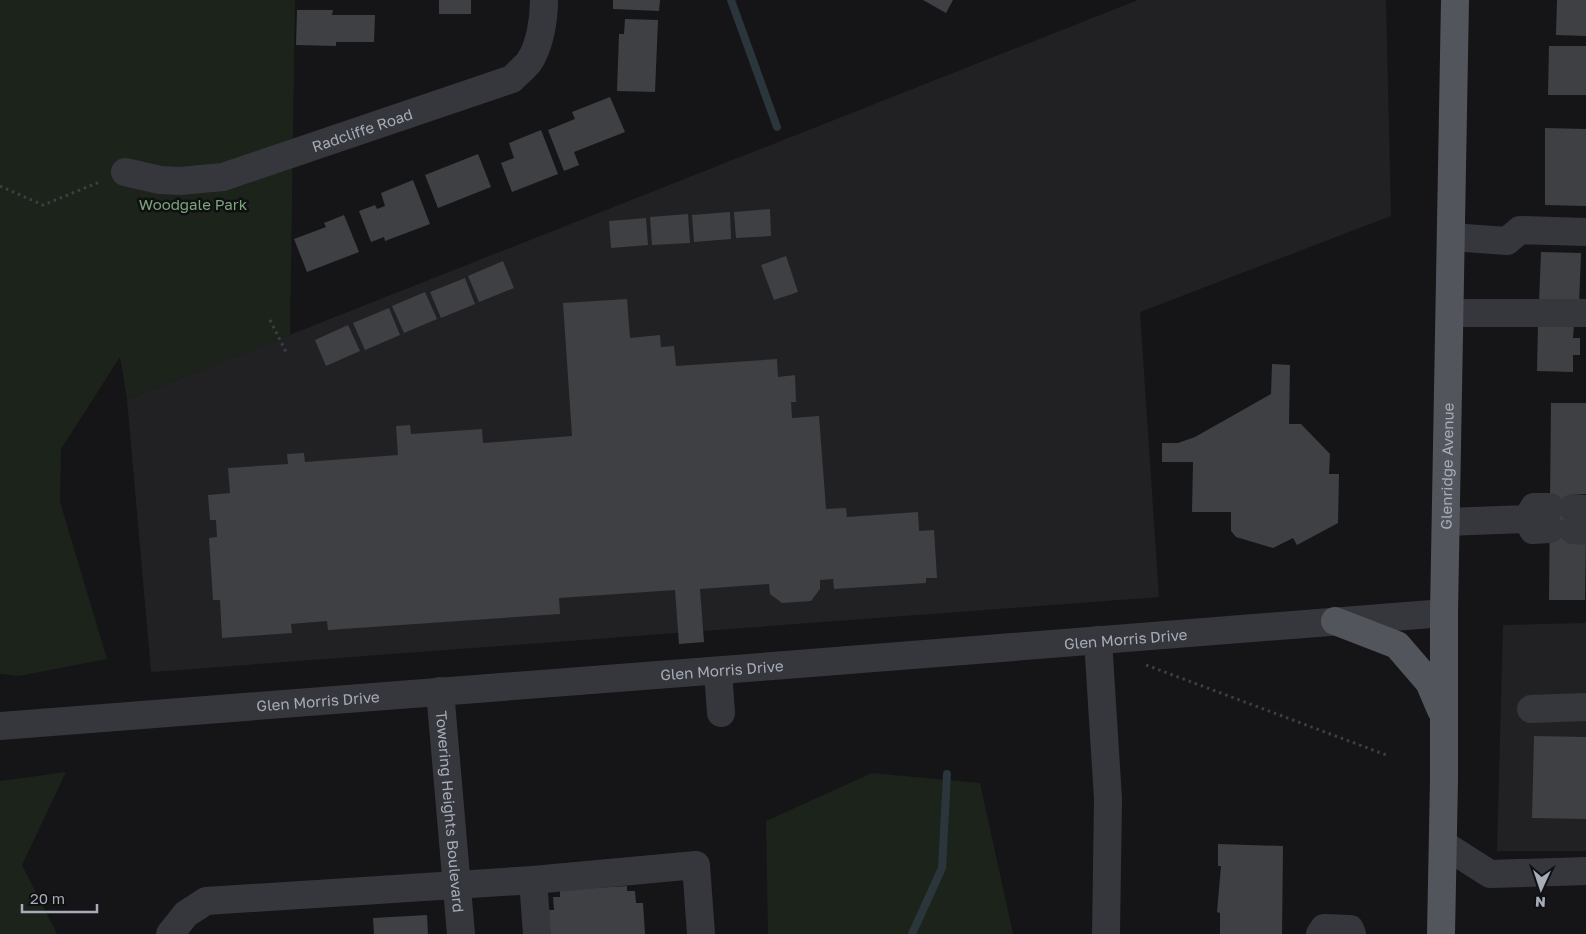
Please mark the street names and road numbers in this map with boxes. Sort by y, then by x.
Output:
street label: Radcliffe Road [309,104,415,155]
street label: Glenridge Avenue [1436,402,1457,530]
street label: Glen Morris Drive [1063,625,1188,653]
street label: Glen Morris Drive [660,656,784,684]
street label: Glen Morris Drive [256,687,381,715]
street label: Towering Heights Boulevard [433,710,468,913]

